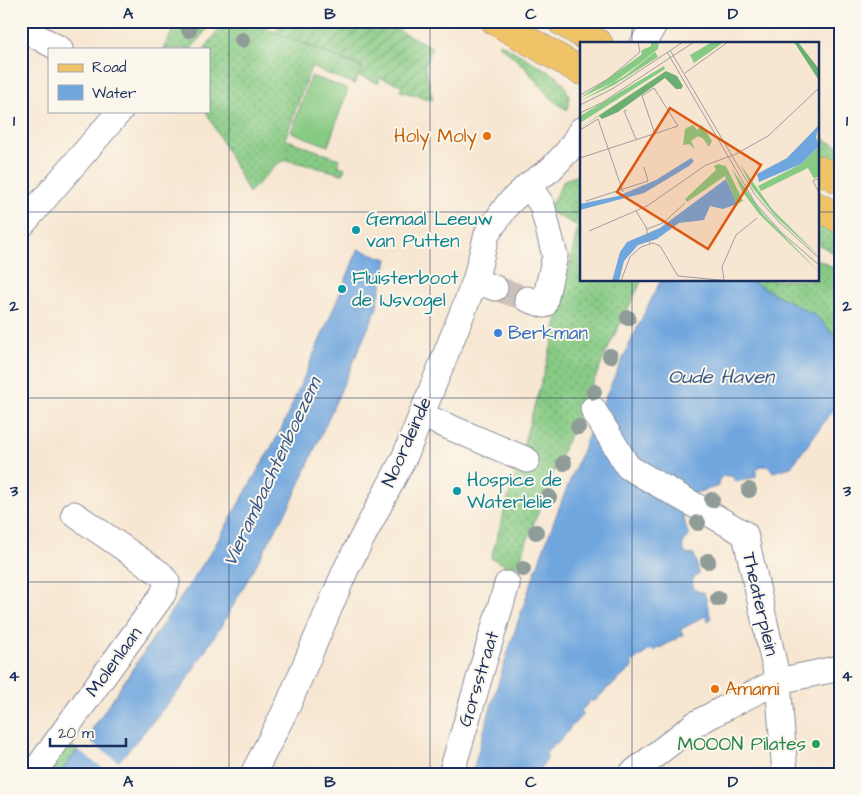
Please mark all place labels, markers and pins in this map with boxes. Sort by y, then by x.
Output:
place label: Holy Moly [394,123,478,151]
marker: Holy Moly [481,130,493,142]
place label: Gemaal Leeuw van Putten [366,206,493,255]
marker: Gemaal Leeuw van Putten [350,224,362,236]
place label: Fluisterboot de IJsvogel [352,265,459,315]
marker: Fluisterboot de IJsvogel [336,283,348,295]
place label: Berkman [508,320,588,347]
marker: Berkman [492,327,504,339]
place label: Hospice de Waterlelie [467,467,562,516]
marker: Hospice de Waterlelie [451,485,463,497]
place label: Amami [725,676,779,703]
marker: Amami [709,683,721,695]
place label: MOOON Pilates [677,731,806,758]
marker: MOOON Pilates [810,738,822,750]

